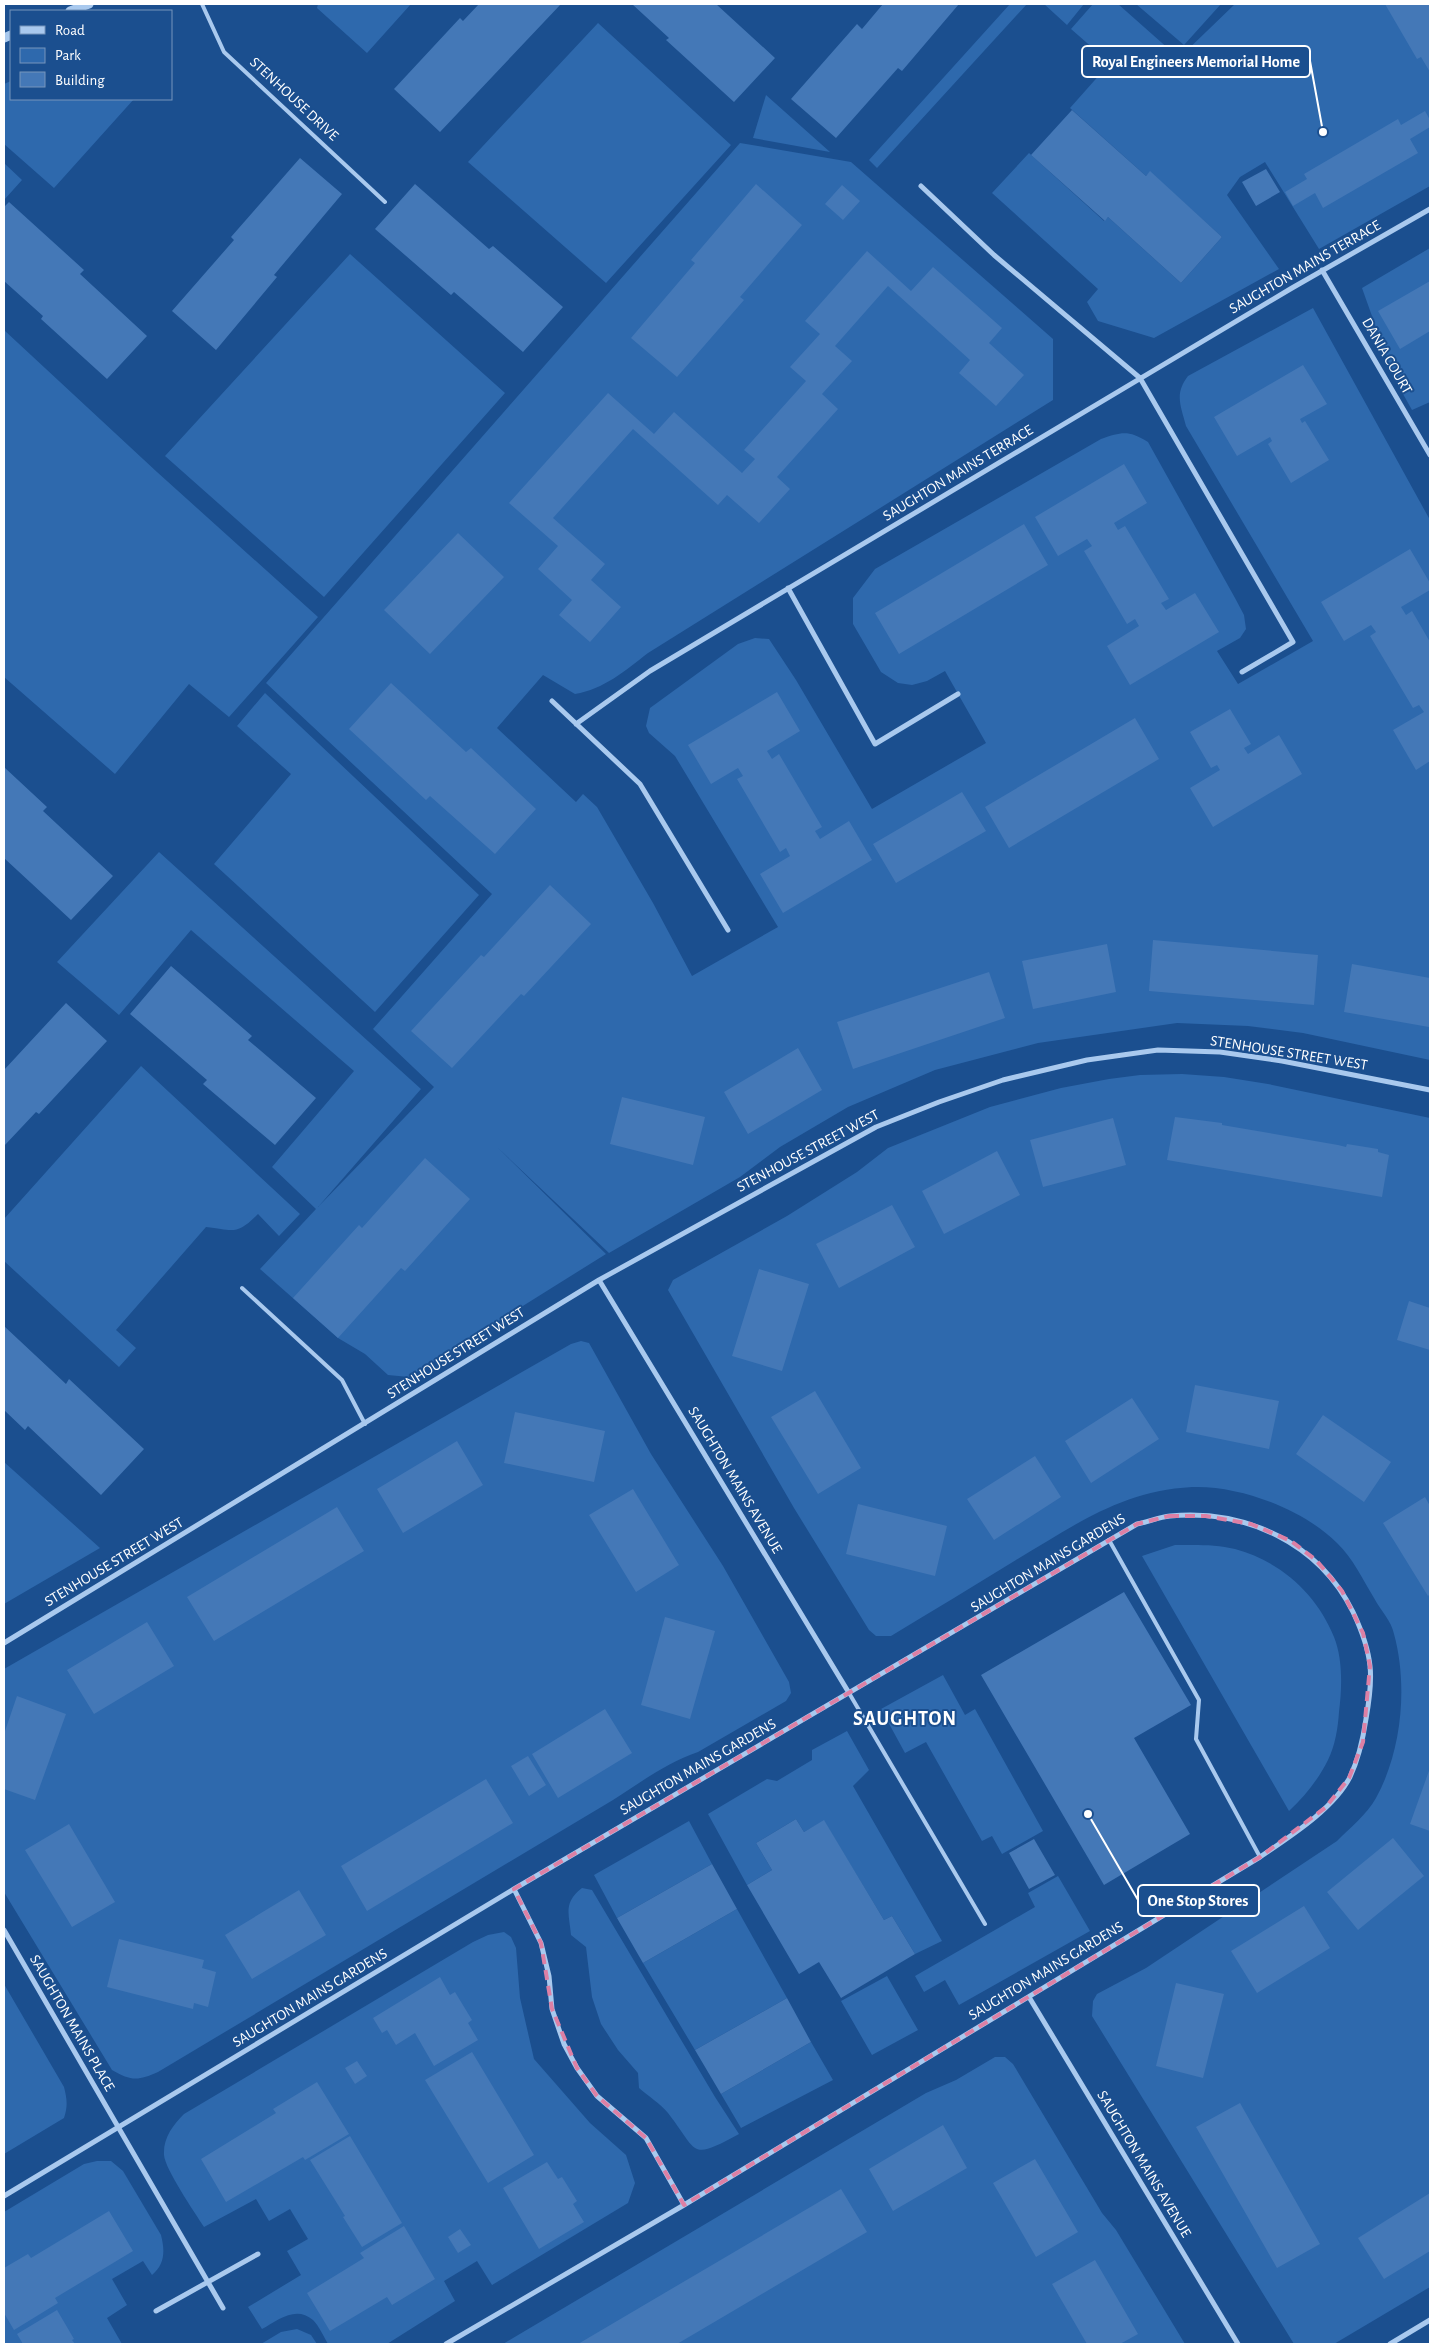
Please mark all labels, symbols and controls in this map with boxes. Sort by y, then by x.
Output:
legend [10,10,172,100]
text: Road [55,23,85,38]
callout: Royal Engineers Memorial Home [1082,46,1310,77]
text: Park [55,48,81,63]
street label: STENHOUSE DRIVE [247,54,341,144]
text: Royal Engineers Memorial Home [1092,54,1301,71]
text: Building [55,73,105,88]
street label: SAUGHTON MAINS TERRACE [1227,218,1383,316]
street label: DANIA COURT [1359,315,1415,397]
street label: SAUGHTON MAINS TERRACE [880,422,1036,524]
street label: STENHOUSE STREET WEST [1209,1033,1369,1073]
street label: STENHOUSE STREET WEST [734,1107,882,1195]
street label: STENHOUSE STREET WEST [385,1304,528,1401]
street label: SAUGHTON MAINS AVENUE [685,1404,785,1556]
street label: SAUGHTON MAINS GARDENS [968,1511,1128,1615]
street label: STENHOUSE STREET WEST [42,1514,187,1609]
district label: SAUGHTON [853,1709,957,1729]
street label: SAUGHTON MAINS GARDENS [617,1716,779,1818]
callout: One Stop Stores [1138,1885,1259,1916]
text: One Stop Stores [1148,1893,1248,1909]
street label: SAUGHTON MAINS GARDENS [966,1919,1126,2023]
street label: SAUGHTON MAINS GARDENS [230,1946,390,2050]
street label: SAUGHTON MAINS PLACE [27,1952,117,2094]
street label: SAUGHTON MAINS AVENUE [1094,2088,1194,2240]

